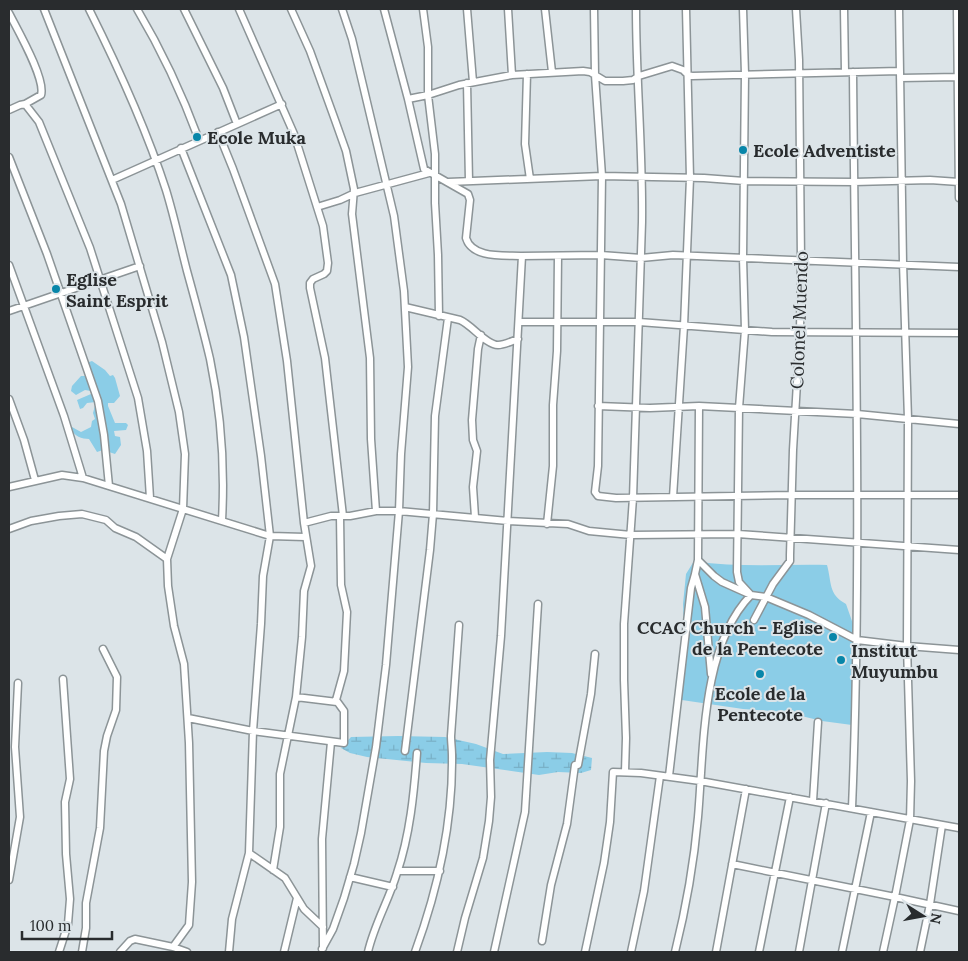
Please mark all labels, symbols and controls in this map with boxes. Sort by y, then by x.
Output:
place label: Ecole Muka [207,126,306,149]
marker: Ecole Muka [191,131,203,143]
place label: Ecole Adventiste [753,139,896,162]
marker: Ecole Adventiste [737,144,749,156]
street label: Colonel Muendo [785,251,813,389]
place label: Eglise Saint Esprit [66,268,169,312]
marker: Eglise Saint Esprit [50,283,62,295]
place label: CCAC Church - Eglise de la Pentecote [637,616,823,660]
marker: CCAC Church - Eglise de la Pentecote [827,631,839,643]
place label: Institut Muyumbu [851,639,938,683]
marker: Institut Muyumbu [835,654,847,666]
marker: Ecole de la Pentecote [754,668,766,680]
place label: Ecole de la Pentecote [715,682,806,726]
north arrow [898,891,948,941]
scale bar [22,908,112,940]
text: N [926,911,946,926]
text: 100 m [30,916,71,935]

